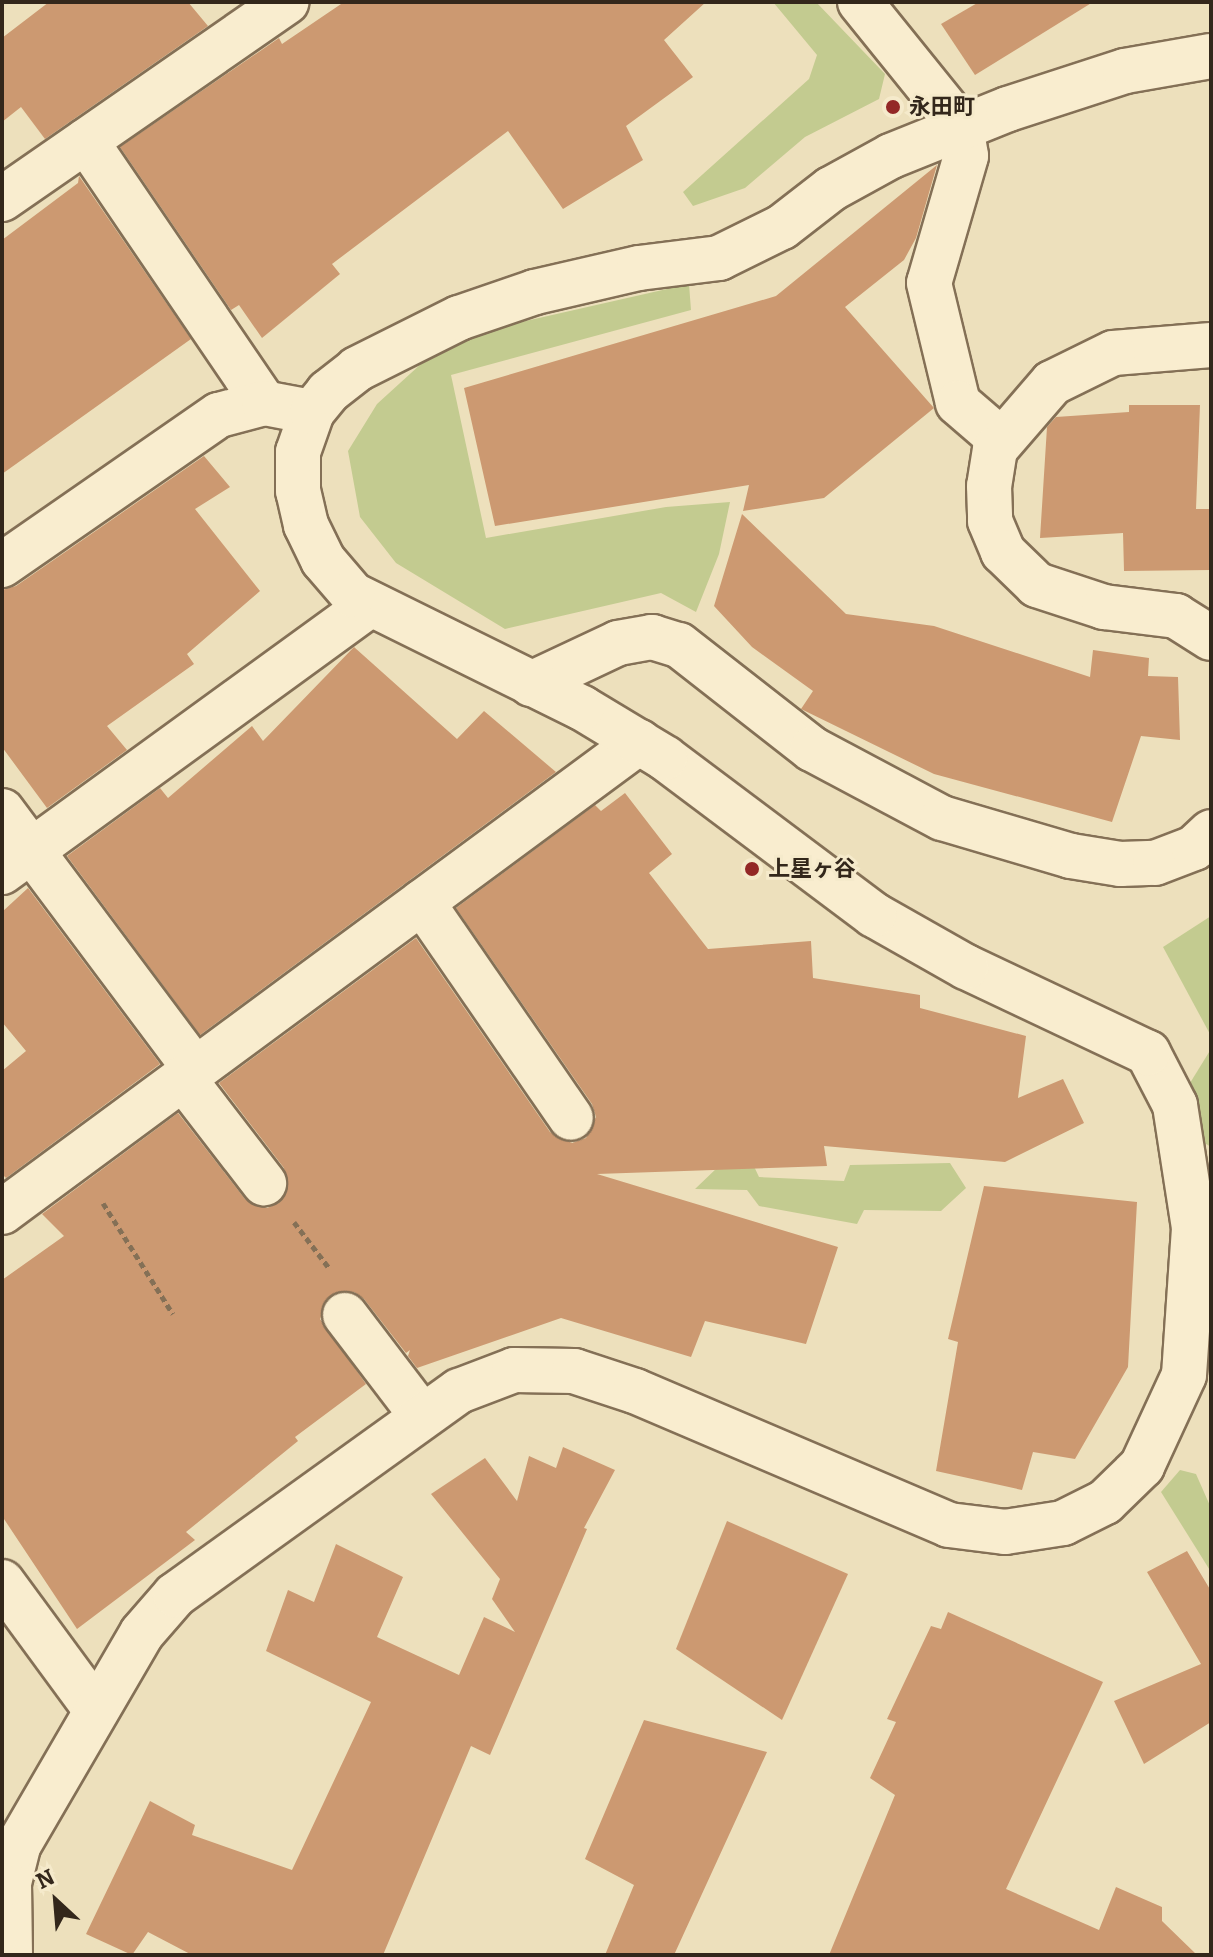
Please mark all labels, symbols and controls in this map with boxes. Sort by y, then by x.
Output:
place label: 永田町 [909,94,975,120]
marker: 永田町 [884,98,902,116]
place label: 上星ヶ谷 [768,856,856,882]
marker: 上星ヶ谷 [743,860,761,878]
north arrow [16,1861,96,1941]
text: N [32,1863,59,1895]

